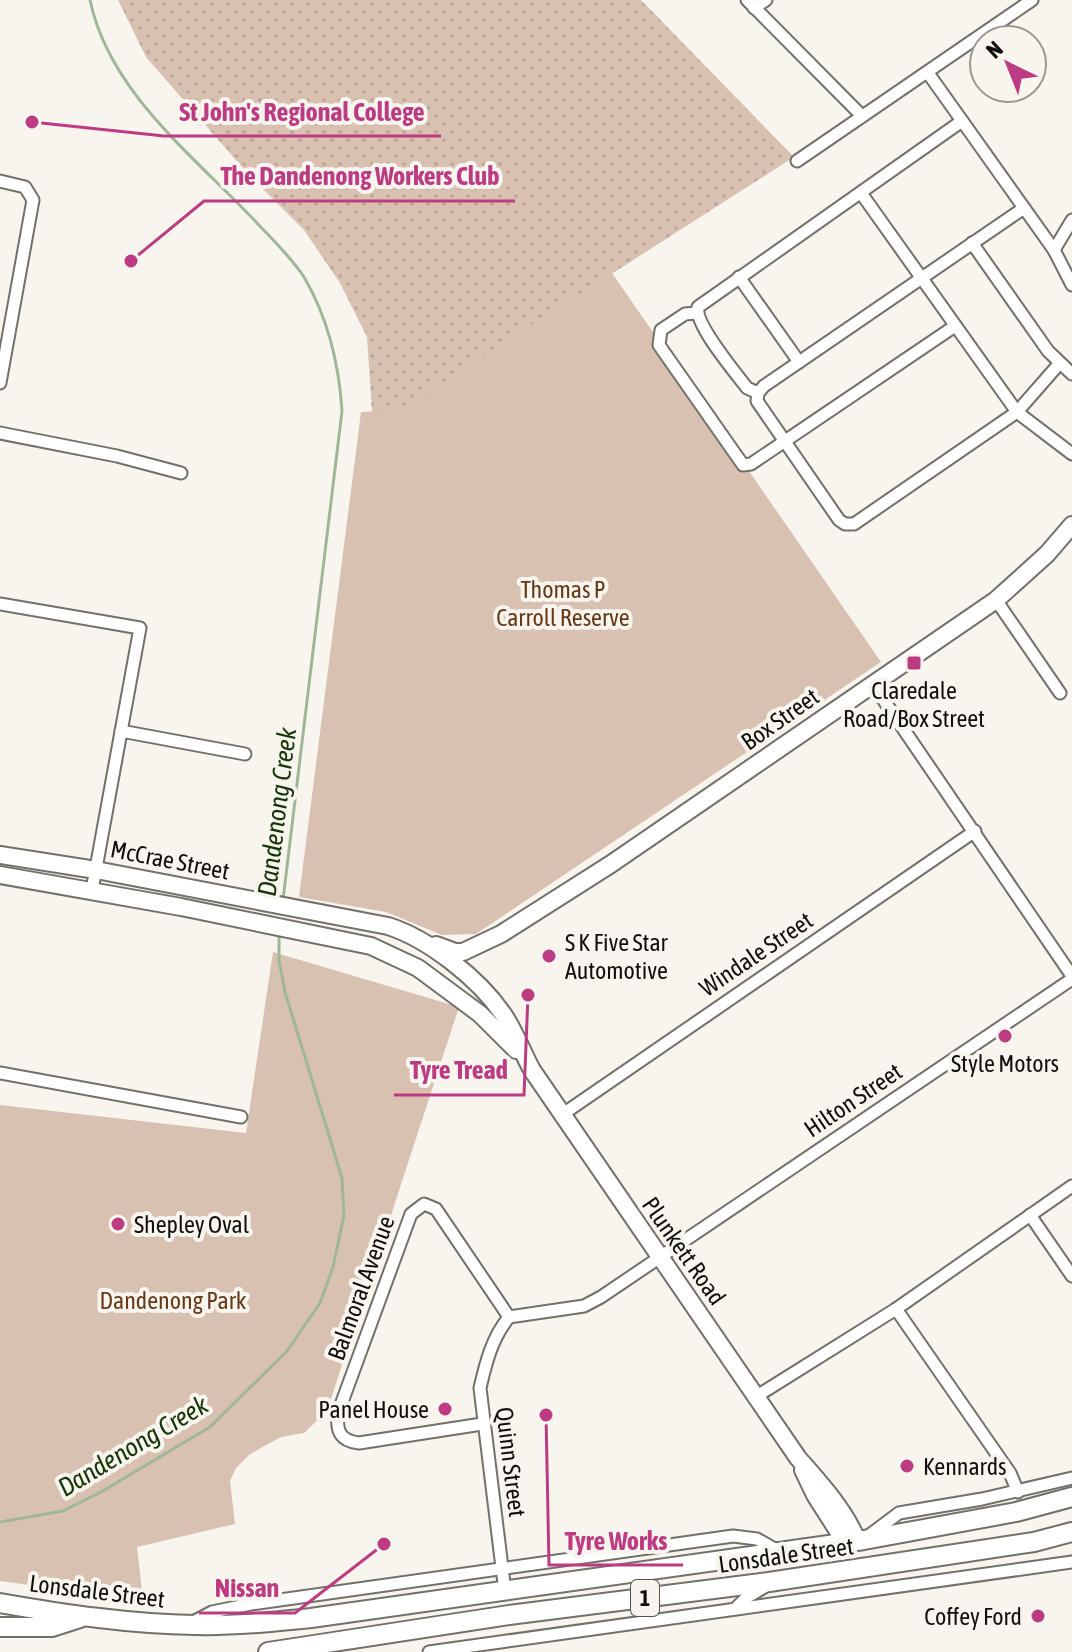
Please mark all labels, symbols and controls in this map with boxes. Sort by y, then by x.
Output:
north arrow [968,24,1048,104]
text: N [981,35,1008,63]
callout: St John's Regional College [164,86,441,136]
text: St John's Regional College [179,97,425,127]
callout: The Dandenong Workers Club [204,151,515,201]
text: The Dandenong Workers Club [220,161,500,191]
park label: Thomas P Carroll Reserve [496,576,630,631]
marker: Claredale Road/Box Street [905,654,923,672]
place label: Claredale Road/Box Street [843,677,985,732]
street label: Box Street [736,683,824,755]
water label: Dandenong Creek [252,725,302,898]
street label: McCrae Street [108,835,232,885]
street label: Windale Street [695,906,818,1002]
place label: S K Five Star Automotive [565,929,669,984]
marker: S K Five Star Automotive [540,947,558,965]
marker: Style Motors [996,1027,1014,1045]
callout: Tyre Tread [394,1045,524,1095]
place label: Style Motors [951,1050,1059,1077]
text: Tyre Tread [410,1055,508,1085]
street label: Hilton Street [799,1058,907,1142]
street label: Plunkett Road [637,1192,731,1310]
place label: Shepley Oval [134,1211,250,1238]
street label: Balmoral Avenue [322,1212,400,1364]
marker: Shepley Oval [109,1215,127,1233]
park label: Dandenong Park [100,1287,247,1314]
water label: Dandenong Creek [53,1389,214,1503]
place label: Panel House [318,1396,429,1423]
marker: Panel House [436,1400,454,1418]
street label: Quinn Street [491,1406,531,1518]
place label: Kennards [923,1453,1007,1480]
marker: Kennards [898,1457,916,1475]
callout: Tyre Works [549,1515,683,1565]
text: Tyre Works [565,1526,667,1556]
street label: Lonsdale Street [717,1532,855,1578]
callout: Nissan [199,1563,295,1613]
street label: Lonsdale Street [28,1569,166,1613]
text: Nissan [215,1573,279,1603]
road number: 1 [631,1580,659,1616]
place label: Coffey Ford [924,1603,1022,1630]
marker: Coffey Ford [1029,1607,1047,1625]

